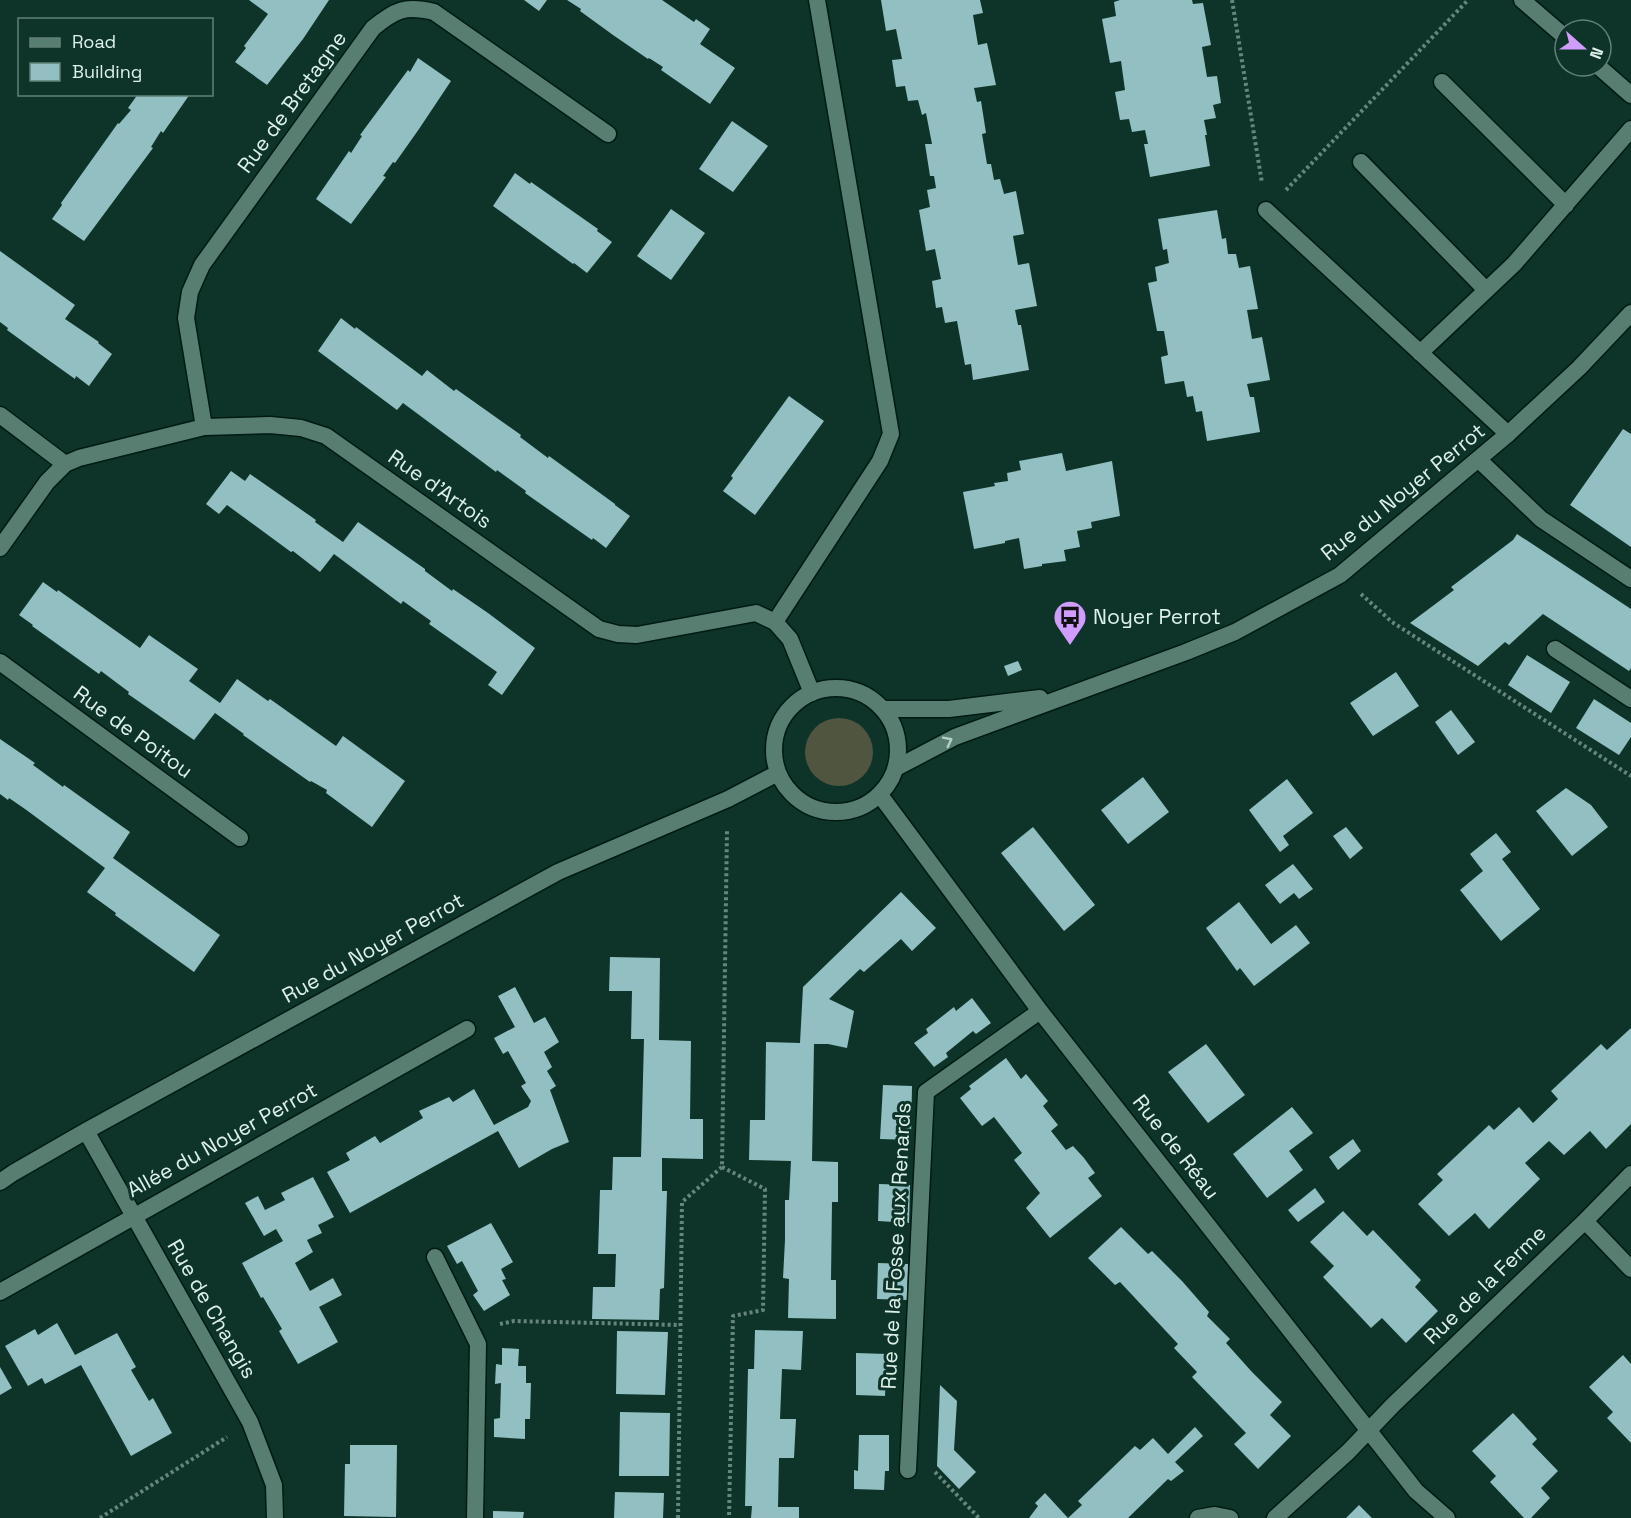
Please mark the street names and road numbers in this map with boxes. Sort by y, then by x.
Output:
street label: Rue de Bretagne [231,25,352,178]
street label: Rue du Noyer Perrot [1315,417,1490,566]
street label: Rue d'Artois [383,443,497,534]
street label: Rue de Poitou [68,679,198,784]
street label: Rue du Noyer Perrot [277,886,468,1009]
street label: Allée du Noyer Perrot [122,1076,322,1203]
street label: Rue de Réau [1127,1089,1226,1205]
street label: Rue de la Fosse aux Renards [875,1102,917,1390]
street label: Rue de la Ferme [1418,1219,1552,1350]
street label: Rue de Changis [162,1234,263,1383]

